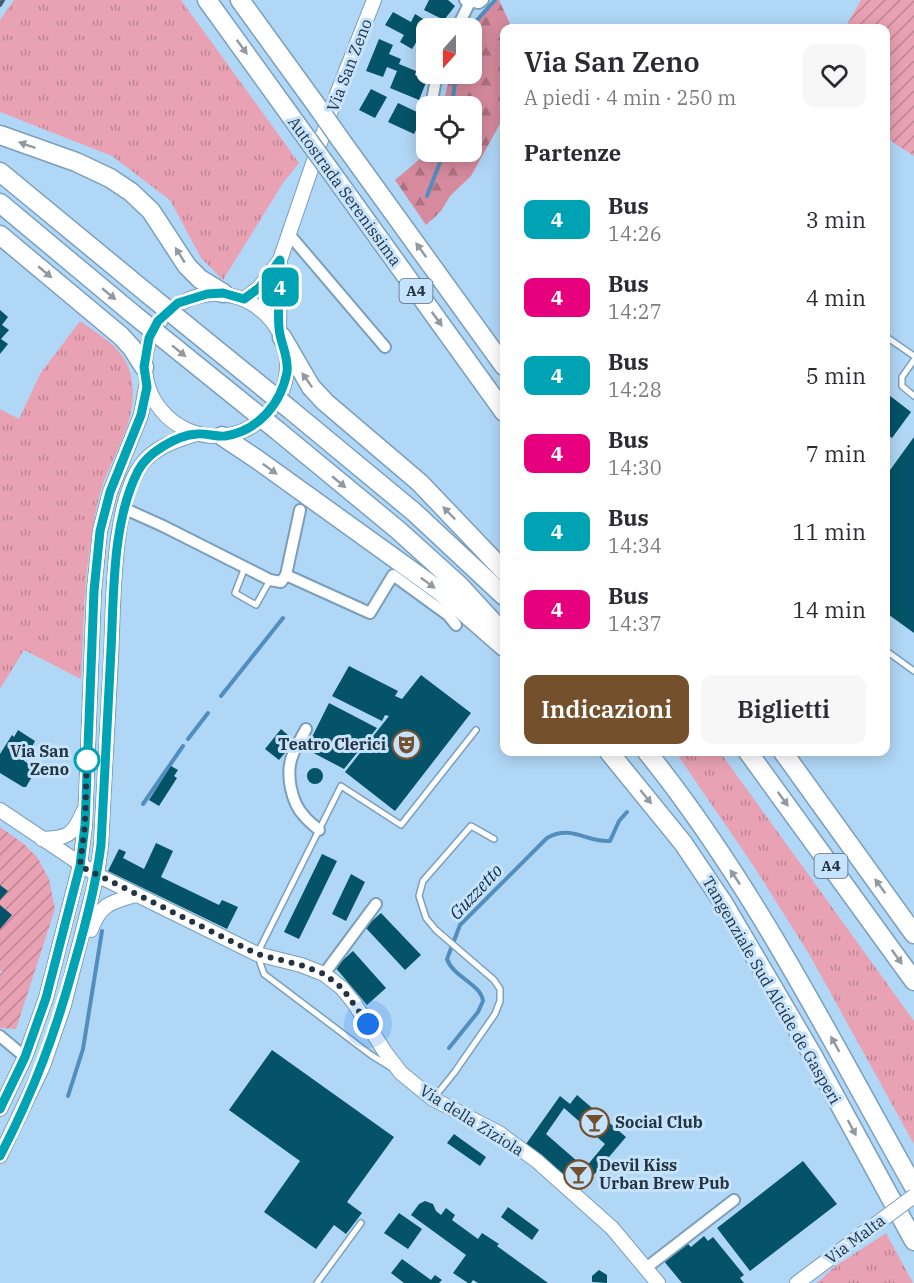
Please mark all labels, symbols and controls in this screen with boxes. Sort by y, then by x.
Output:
street label: Via San Zeno [322,16,376,114]
north arrow [416,18,482,84]
map controls [416,18,482,162]
one-way arrow [235,40,247,55]
text: Via San Zeno [524,43,700,80]
button: heart [803,44,866,107]
text: A piedi · 4 min · 250 m [524,84,736,111]
button: locate [416,96,482,162]
street label: Autostrada Serenissima [284,112,406,270]
text: Partenze [524,138,621,167]
one-way arrow [18,140,36,150]
text: Bus [608,191,649,220]
text: 4 [551,205,563,233]
text: 3 min [806,205,866,234]
text: 14:26 [608,220,662,247]
one-way arrow [415,242,427,258]
one-way arrow [175,247,186,263]
one-way arrow [37,266,53,279]
line badge: 4 [260,268,300,306]
text: Bus [608,269,649,298]
text: 4 [274,273,286,301]
road number: A4 [400,279,432,303]
text: 4 [551,283,563,311]
text: 4 min [806,283,866,312]
one-way arrow [101,288,117,301]
text: 14:27 [608,298,662,325]
one-way arrow [431,310,443,326]
one-way arrow [171,345,187,358]
text: Bus [608,347,649,376]
text: 4 [551,361,563,389]
text: 5 min [806,361,866,390]
one-way arrow [301,373,313,389]
text: 14:28 [608,376,662,403]
text: Bus [608,425,649,454]
text: 4 [551,439,563,467]
text: 7 min [806,439,866,468]
text: 14:30 [608,454,662,481]
one-way arrow [263,462,278,474]
one-way arrow [331,475,346,488]
text: Bus [608,503,649,532]
one-way arrow [442,506,456,521]
text: 4 [551,517,563,545]
text: 11 min [793,517,866,546]
text: 14:34 [608,532,662,559]
one-way arrow [420,577,436,589]
text: Bus [608,581,649,610]
text: 4 [551,595,563,623]
text: 14 min [793,595,866,624]
text: 14:37 [608,610,662,637]
button: Indicazioni [524,675,689,744]
button: Biglietti [701,675,866,744]
theatre icon: Teatro Clerici [391,728,423,760]
place label: Teatro Clerici [278,734,386,754]
place label: Via San Zeno [10,741,69,779]
marker: Via San Zeno [74,747,100,773]
one-way arrow [640,789,652,804]
one-way arrow [776,791,788,806]
road number: A4 [814,854,848,878]
water label: Guzzetto [444,859,507,924]
one-way arrow [729,869,741,885]
street label: Tangenziale Sud Alcide de Gasperi [698,873,846,1107]
one-way arrow [874,879,886,895]
one-way arrow [891,949,903,965]
your location [353,1009,383,1039]
one-way arrow [830,1036,840,1053]
street label: Via della Ziziola [416,1080,528,1160]
bar icon: Social Club [578,1106,610,1138]
place label: Social Club [615,1112,703,1132]
one-way arrow [847,1120,857,1137]
place label: Devil Kiss Urban Brew Pub [599,1155,730,1193]
bar icon: Devil Kiss Urban Brew Pub [562,1158,594,1190]
street label: Via Malta [821,1210,889,1268]

